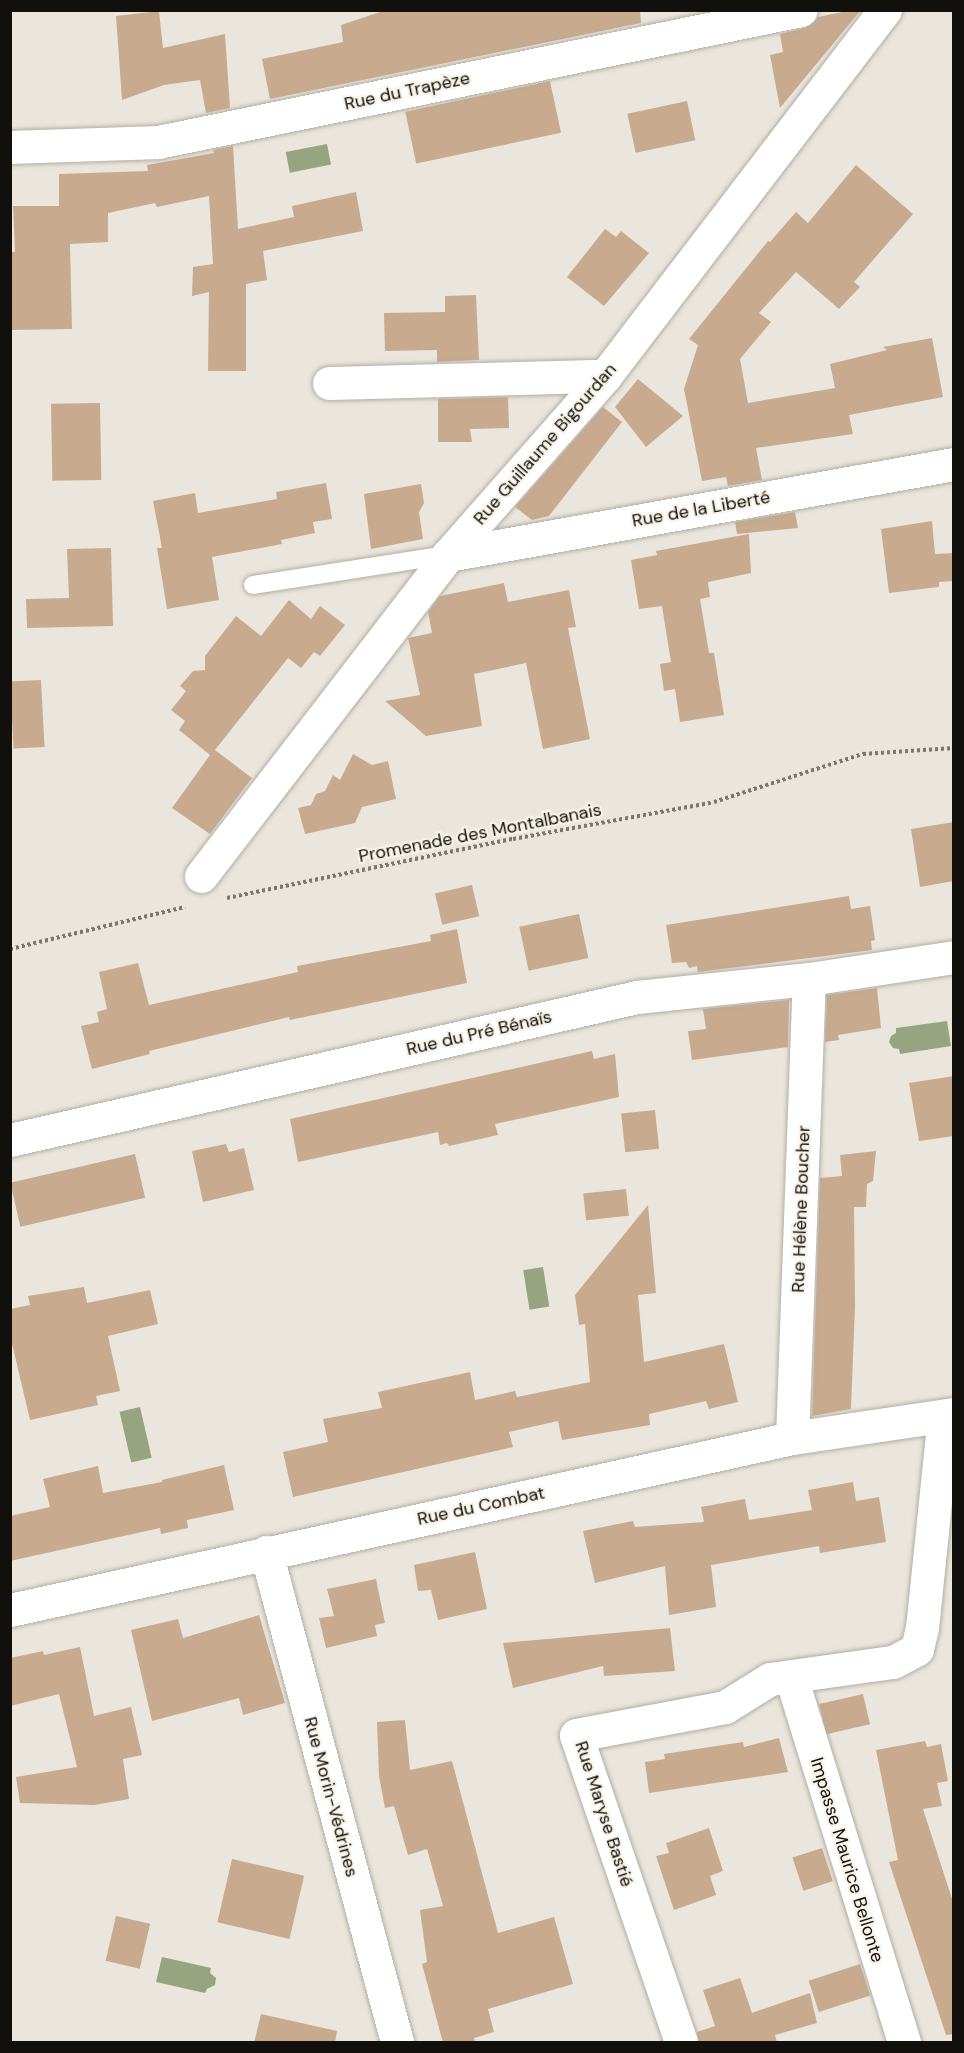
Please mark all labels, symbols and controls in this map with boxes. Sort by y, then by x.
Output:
street label: Rue du Trapèze [342,67,472,115]
street label: Rue Guillaume Bigourdan [469,359,621,529]
street label: Rue de la Liberté [630,486,772,532]
street label: Promenade des Montalbanais [357,799,603,867]
street label: Rue du Pré Bénaïs [404,1006,554,1060]
street label: Rue Hélène Boucher [787,1125,815,1293]
street label: Rue du Combat [415,1482,547,1530]
street label: Rue Morin-Védrines [299,1714,363,1880]
street label: Rue Maryse Bastié [570,1738,638,1890]
street label: Impasse Maurice Bellonte [806,1755,888,1965]

